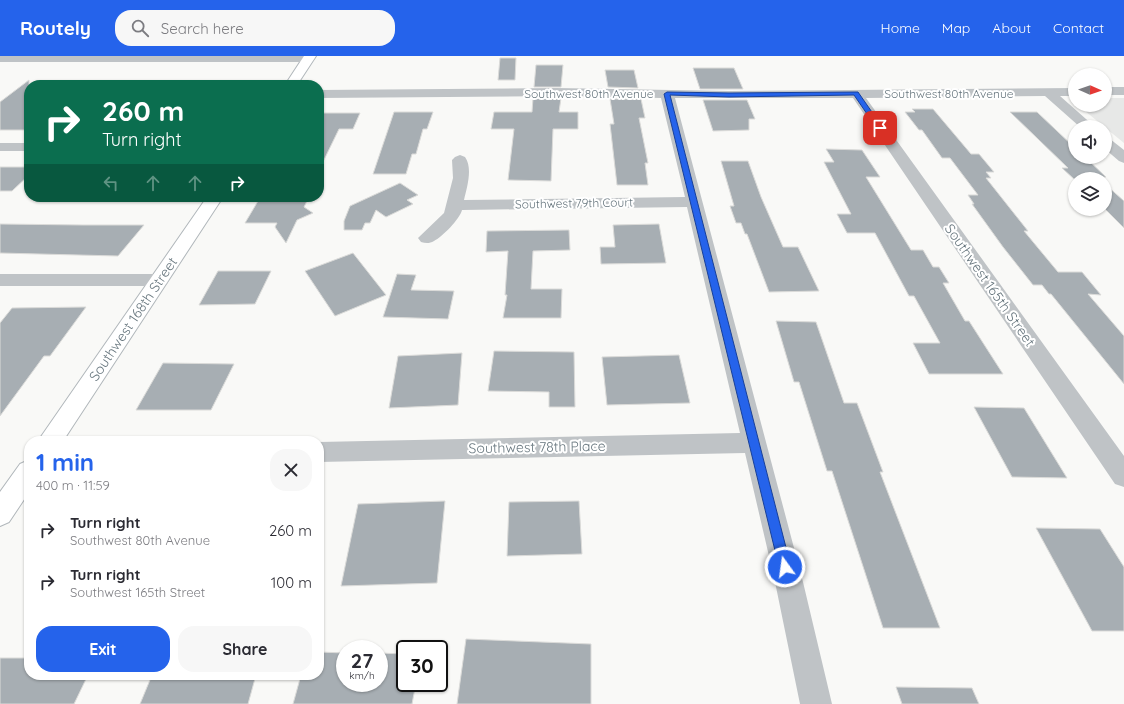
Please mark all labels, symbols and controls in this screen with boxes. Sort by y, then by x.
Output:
search box [115,10,395,46]
text: Routely [20,16,91,40]
icon: search [129,17,151,39]
text: Search here [161,19,244,38]
text: Home [881,19,920,37]
text: Map [942,19,970,37]
text: About [992,19,1031,37]
text: Contact [1053,19,1104,37]
north arrow [1068,68,1112,112]
map controls [1068,68,1112,216]
street label: Southwest 80th Avenue [524,86,654,101]
street label: Southwest 80th Avenue [884,86,1014,101]
text: 260 m [102,93,184,128]
icon: right [36,96,88,148]
pin [863,111,897,145]
icon: arrive [869,117,891,139]
button: sound [1068,120,1112,164]
text: Turn right [102,128,182,151]
icon: left [100,172,122,194]
icon: ahead [142,172,164,194]
icon: ahead [184,172,206,194]
icon: right [226,172,248,194]
button: layers [1068,172,1112,216]
street label: Southwest 79th Court [515,194,633,212]
street label: Southwest 165th Street [941,220,1039,350]
street label: Southwest 168th Street [85,253,181,384]
street label: Southwest 78th Place [468,437,606,457]
text: 1 min [36,447,94,477]
button: close [270,449,312,491]
text: 400 m · 11:59 [36,477,110,493]
text: Turn right [70,513,141,532]
icon: right [36,519,58,541]
text: 260 m [269,521,312,540]
text: Southwest 80th Avenue [70,532,210,548]
position arrow [764,546,806,588]
text: Turn right [70,565,141,584]
icon: right [36,571,58,593]
text: 100 m [271,573,312,592]
text: Southwest 165th Street [70,584,205,600]
button: Exit [36,626,170,672]
button: Share [178,626,312,672]
speed limit sign: 30 [396,640,448,692]
text: 27 [351,648,373,673]
text: km/h [349,669,375,682]

